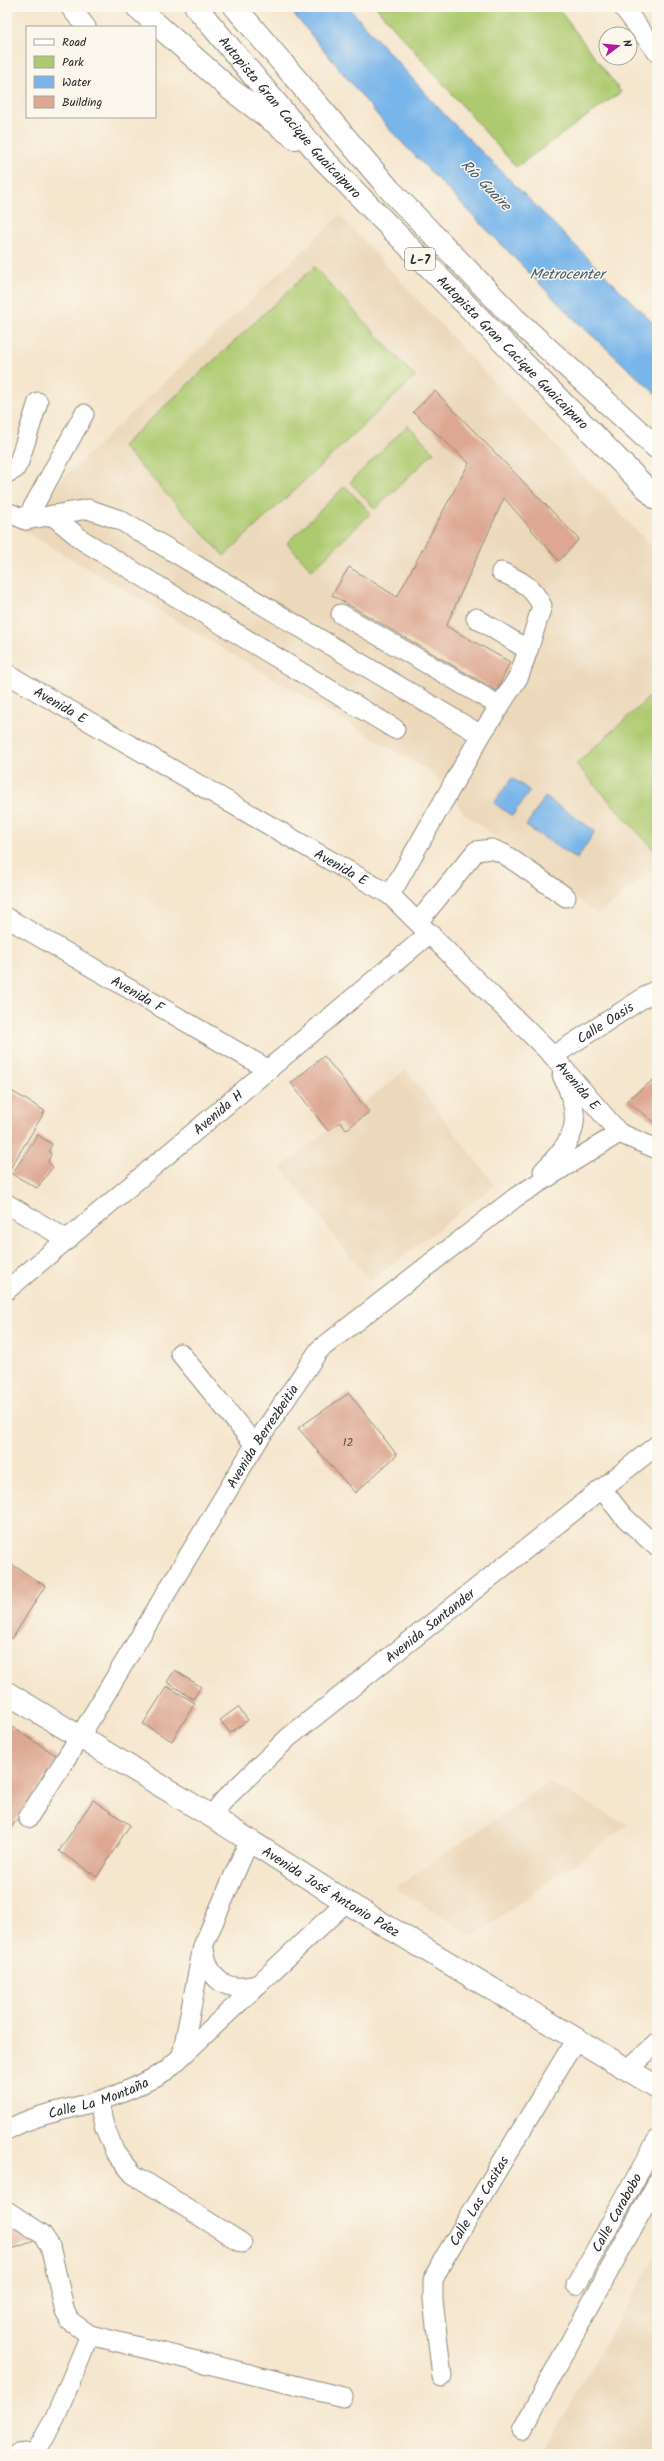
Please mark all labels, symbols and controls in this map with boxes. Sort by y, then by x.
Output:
legend [26,26,156,118]
north arrow [598,26,638,66]
street label: Autopista Gran Cacique Guaicaipuro [213,32,366,204]
text: Road [62,33,87,52]
text: N [617,38,636,49]
text: Park [62,53,84,72]
text: Water [62,73,92,92]
text: Building [62,93,102,112]
water label: Río Guaire [454,154,517,218]
road number: L-7 [405,248,435,270]
water label: Metrocenter [529,263,608,287]
street label: Autopista Gran Cacique Guaicaipuro [431,271,593,435]
street label: Avenida E [29,682,92,731]
street label: Avenida E [310,844,373,892]
street label: Avenida F [106,971,169,1020]
street label: Calle Oasis [573,997,639,1050]
street label: Avenida E [550,1056,605,1116]
street label: Avenida H [188,1085,249,1141]
street label: Avenida Berrezbeitia [221,1380,305,1493]
house number: 12 [343,1433,353,1452]
street label: Avenida Santander [381,1582,481,1669]
street label: Avenida José Antonio Páez [257,1841,404,1944]
street label: Calle La Montaña [46,2072,153,2125]
street label: Calle Las Casitas [444,2152,515,2251]
street label: Calle Carabobo [586,2170,648,2257]

